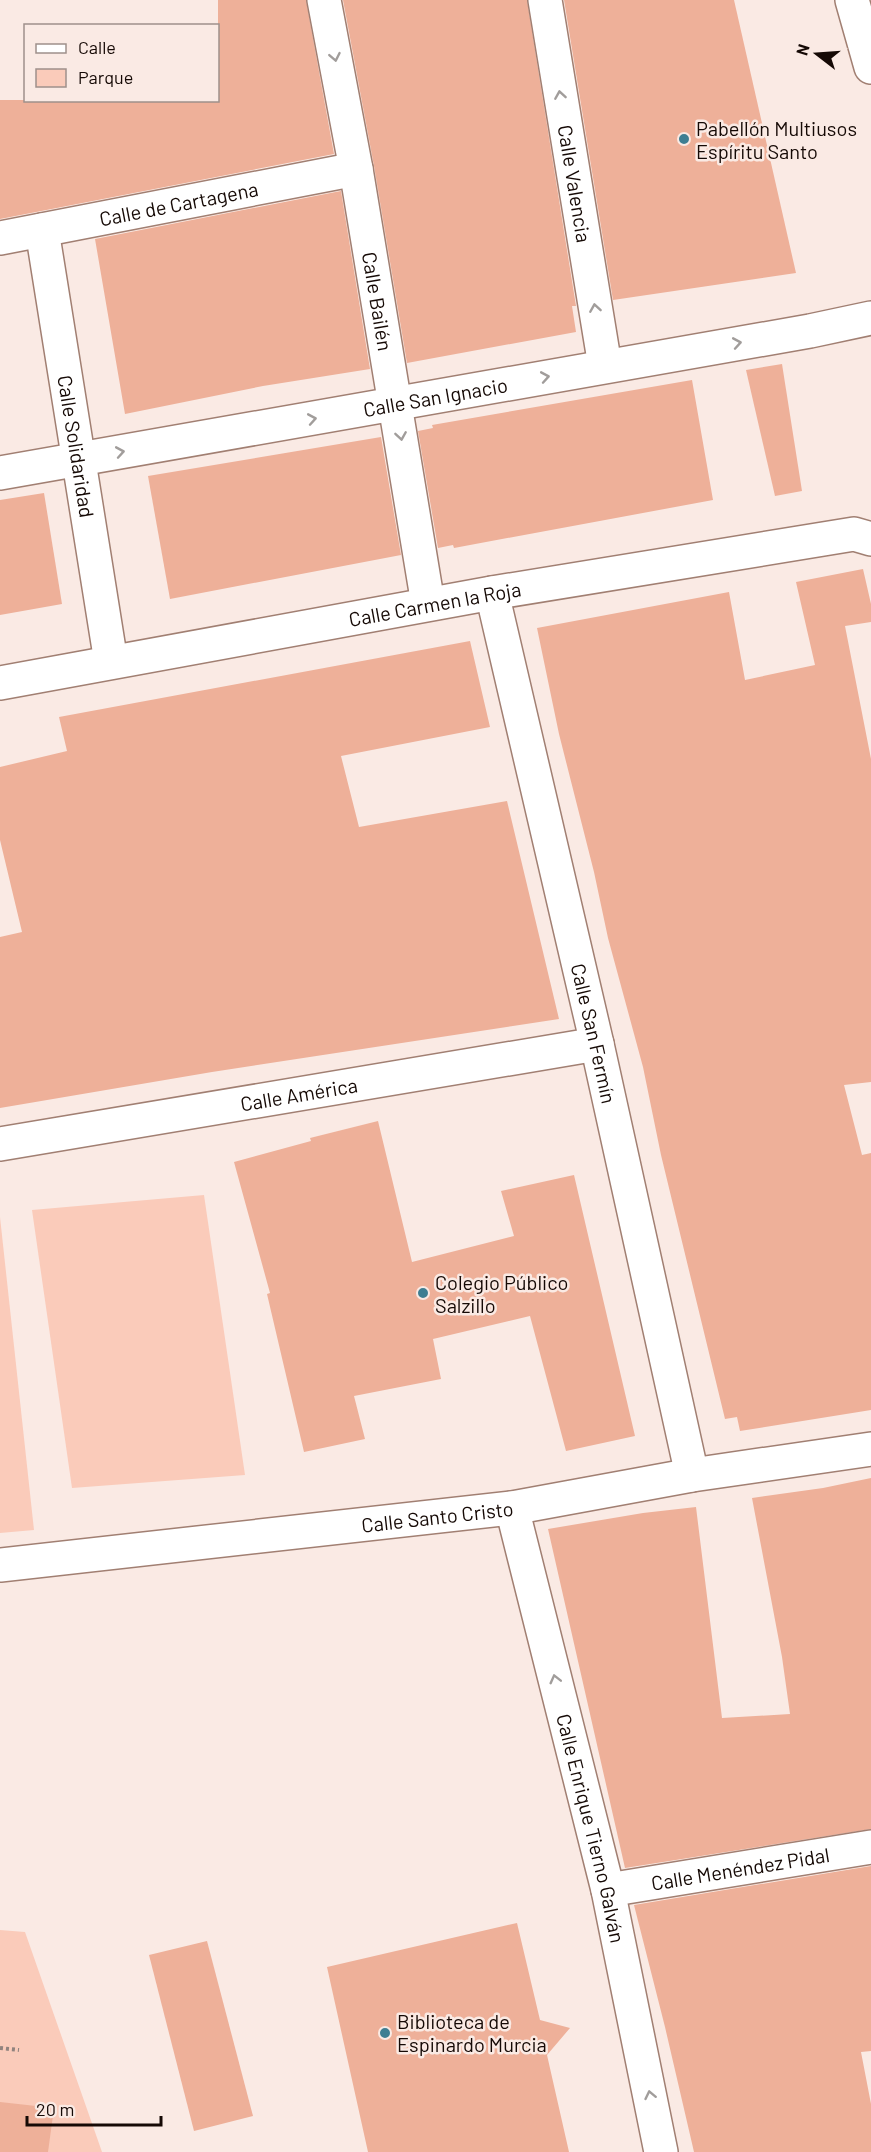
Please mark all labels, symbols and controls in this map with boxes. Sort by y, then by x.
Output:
legend [24,24,219,102]
north arrow [787,24,847,84]
text: Calle [78,36,116,58]
text: N [792,42,813,57]
one-way arrow [328,52,341,62]
text: Parque [78,66,133,88]
one-way arrow [554,91,567,101]
place label: Pabellón Multiusos Espíritu Santo [696,116,857,163]
street label: Calle Valencia [554,123,597,244]
marker: Pabellón Multiusos Espíritu Santo [677,132,691,146]
street label: Calle de Cartagena [97,176,260,231]
street label: Calle Bailén [358,250,398,352]
one-way arrow [590,304,602,313]
one-way arrow [732,337,742,350]
one-way arrow [540,371,550,384]
street label: Calle San Ignacio [361,372,509,421]
street label: Calle Solidaridad [53,373,100,519]
one-way arrow [307,413,316,425]
one-way arrow [394,430,407,440]
one-way arrow [115,447,124,459]
street label: Calle Carmen la Roja [347,576,523,631]
street label: Calle San Fermín [567,961,622,1106]
street label: Calle América [238,1072,359,1116]
place label: Colegio Público Salzillo [435,1270,568,1317]
marker: Colegio Público Salzillo [416,1286,430,1300]
street label: Calle Santo Cristo [360,1496,515,1537]
one-way arrow [550,1675,562,1685]
street label: Calle Enrique Tierno Galván [552,1711,630,1945]
street label: Calle Menéndez Pidal [649,1842,831,1895]
place label: Biblioteca de Espinardo Murcia [397,2009,547,2056]
marker: Biblioteca de Espinardo Murcia [378,2026,392,2040]
scale bar [27,2089,160,2127]
one-way arrow [644,2090,657,2100]
text: 20 m [36,2098,74,2120]

